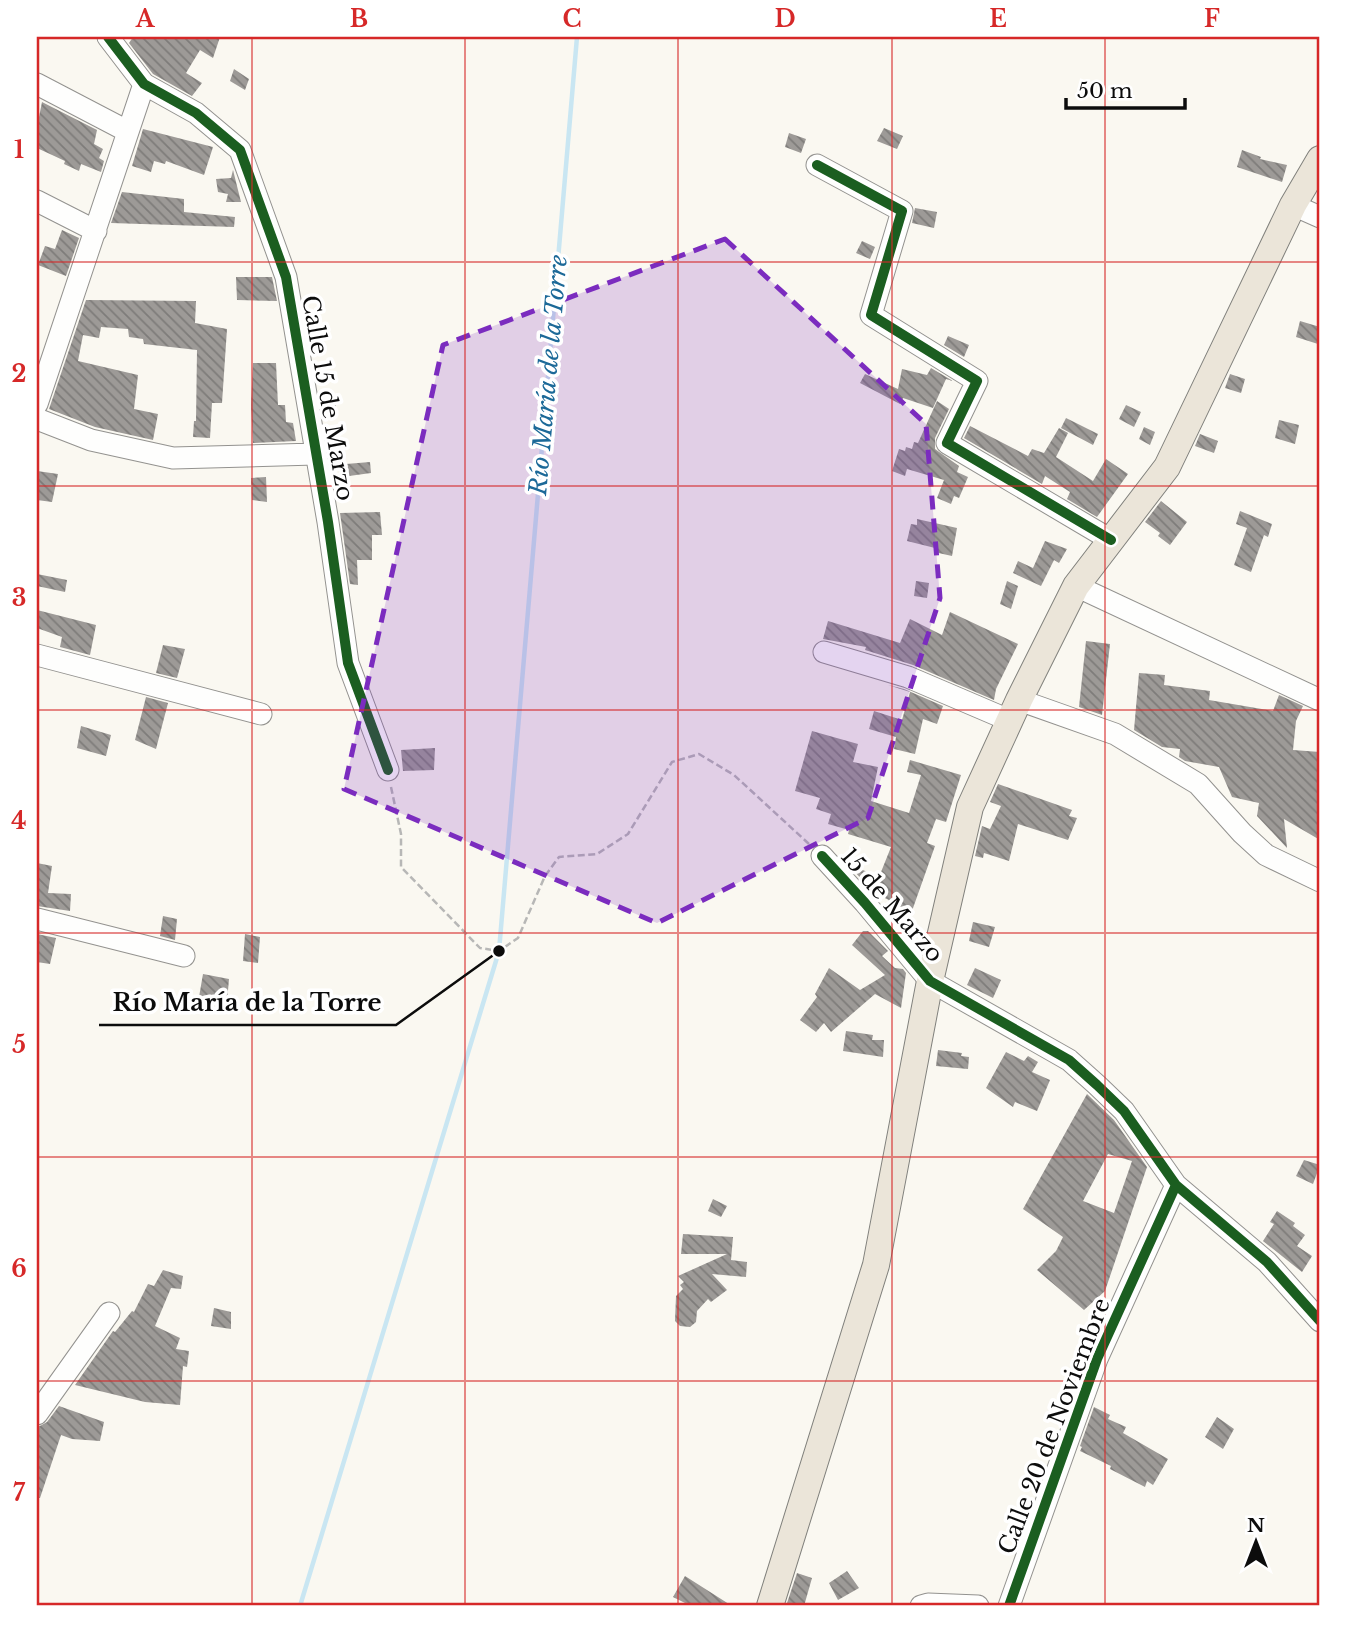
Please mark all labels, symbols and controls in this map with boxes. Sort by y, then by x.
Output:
text: A [135,5,156,33]
text: B [350,5,368,33]
text: C [563,5,581,33]
text: D [774,5,796,33]
text: E [989,5,1007,33]
text: F [1204,5,1220,33]
scale bar [1066,66,1186,110]
text: 50 m [1077,78,1133,104]
text: 1 [14,136,24,164]
water label: Río María de la Torre [523,253,573,498]
street label: Calle 15 de Marzo [296,293,360,503]
text: 2 [12,360,26,388]
text: 3 [12,584,26,612]
text: 4 [11,807,27,835]
street label: 15 de Marzo [835,842,949,968]
callout: Río María de la Torre [99,980,396,1025]
text: Río María de la Torre [112,988,382,1017]
text: 5 [12,1031,26,1059]
text: 6 [11,1255,27,1283]
street label: Calle 20 de Noviembre [992,1294,1116,1558]
text: 7 [13,1479,26,1507]
north arrow [1220,1506,1290,1576]
text: N [1247,1514,1265,1537]

